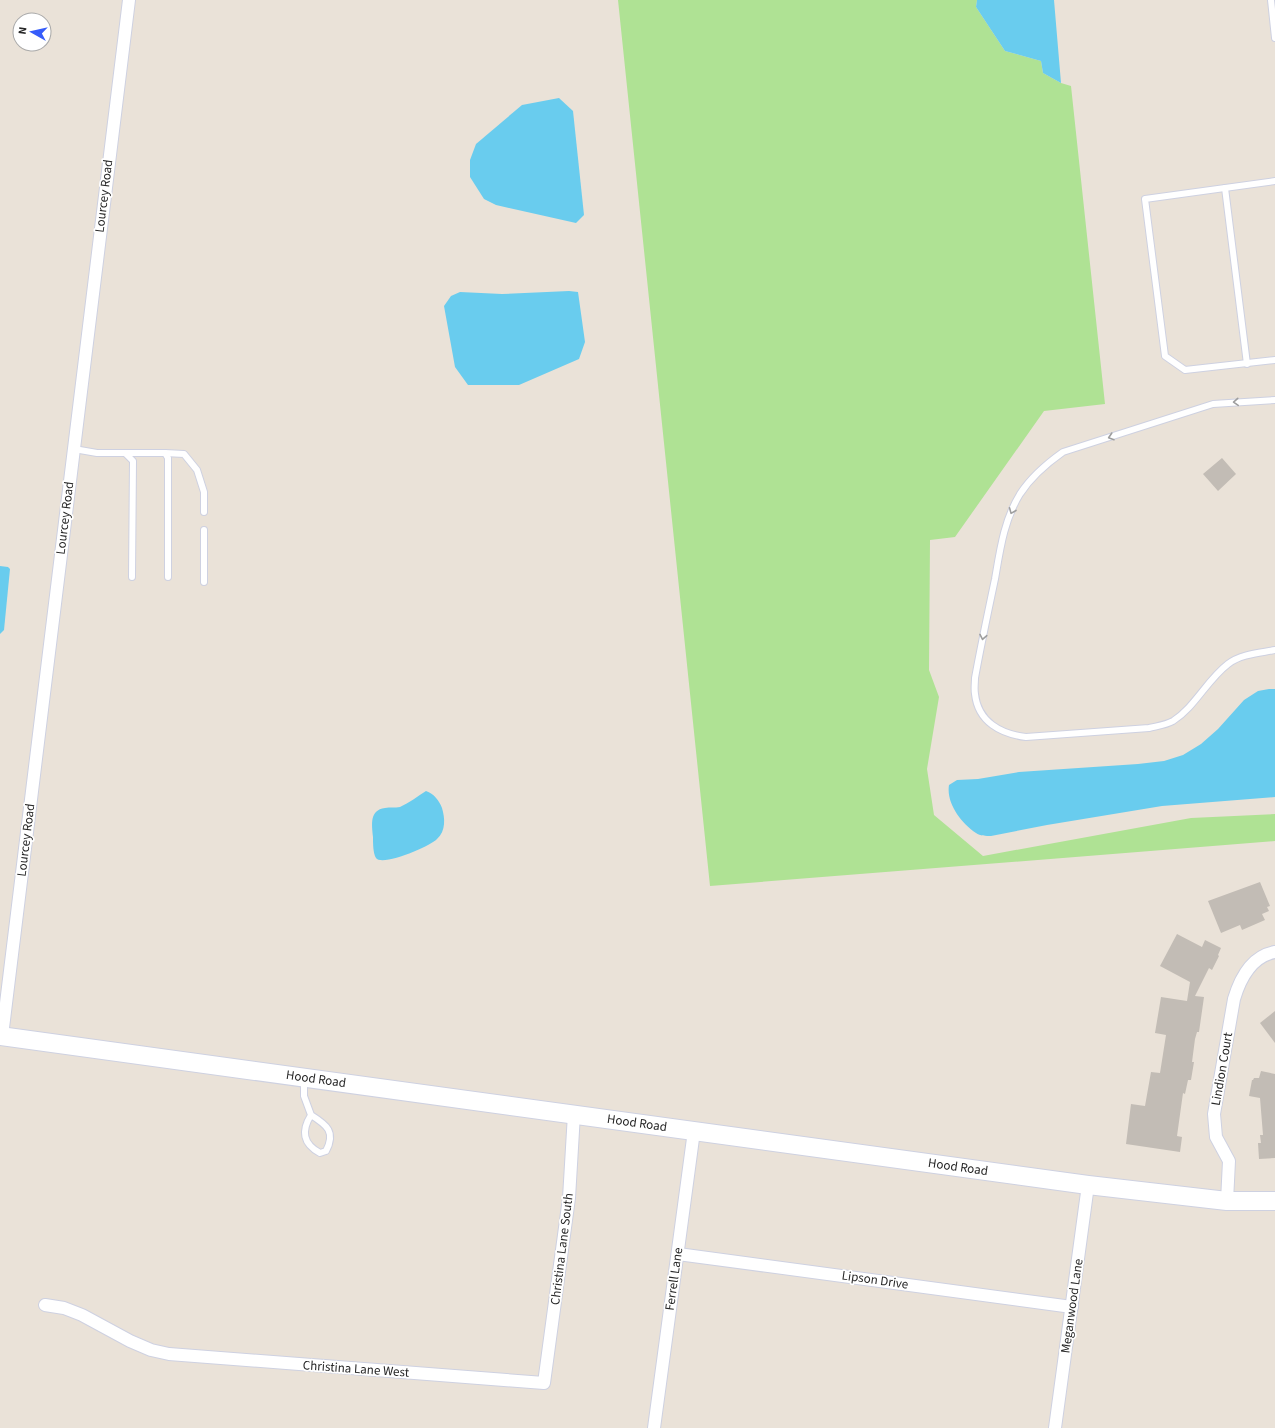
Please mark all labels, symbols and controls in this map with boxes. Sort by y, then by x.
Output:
north arrow [12,12,52,52]
text: N [15,26,31,35]
street label: Lourcey Road [91,158,117,234]
one-way arrow [1233,398,1239,407]
one-way arrow [1108,432,1115,441]
street label: Lourcey Road [52,480,78,556]
one-way arrow [1008,507,1016,514]
one-way arrow [979,634,988,641]
street label: Lourcey Road [13,802,39,878]
street label: Lindion Court [1207,1030,1237,1107]
street label: Hood Road [285,1066,347,1092]
street label: Hood Road [606,1110,668,1136]
street label: Hood Road [927,1154,989,1180]
street label: Christina Lane South [546,1192,578,1306]
street label: Ferrell Lane [661,1246,687,1312]
street label: Meganwood Lane [1056,1258,1088,1354]
street label: Lipson Drive [841,1266,909,1294]
street label: Christina Lane West [302,1356,410,1382]

